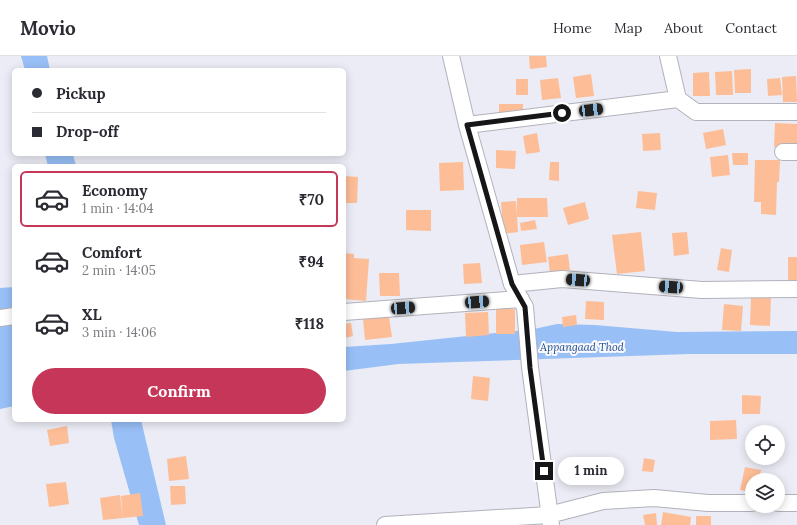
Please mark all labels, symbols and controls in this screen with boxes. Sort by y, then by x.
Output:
text: Movio [20,16,76,40]
text: Home [553,19,592,37]
text: Map [614,19,642,37]
text: About [664,19,703,37]
text: Contact [725,19,777,37]
text: Pickup [56,84,105,103]
car [578,103,604,117]
route start [553,104,571,122]
text: Drop-off [56,122,118,141]
icon: car [34,181,70,217]
text: Economy [82,181,147,200]
text: ₹70 [299,190,324,209]
text: 1 min · 14:04 [82,200,154,217]
icon: car [34,243,70,279]
text: Comfort [82,243,142,262]
text: ₹94 [299,252,324,271]
text: 2 min · 14:05 [82,262,156,279]
car [566,273,590,287]
car [659,280,683,294]
car [465,295,489,309]
car [391,301,415,315]
icon: car [34,305,70,341]
text: XL [82,305,102,324]
text: ₹118 [295,314,324,333]
text: 3 min · 14:06 [82,324,157,341]
water label: Appangaad Thod [539,340,625,354]
button: Confirm [32,368,326,414]
map controls [745,425,785,513]
button: locate [745,425,785,465]
callout: 1 min [558,457,624,485]
route end [535,462,553,480]
text: 1 min [574,462,608,479]
button: layers [745,473,785,513]

